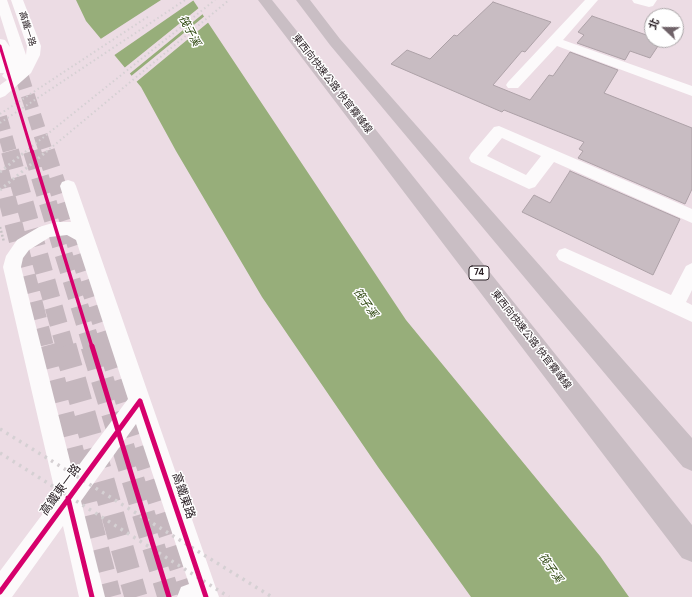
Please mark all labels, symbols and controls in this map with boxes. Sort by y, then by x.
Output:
north arrow [644,8,684,48]
street label: 高鐵一路 [16,10,38,48]
water label: 筏子溪 [175,13,203,49]
text: 北 [645,16,662,32]
street label: 東西向快速公路 快官霧峰線 [290,32,374,136]
road number: 74 [469,266,489,280]
water label: 筏子溪 [350,286,380,320]
street label: 東西向快速公路 快官霧峰線 [489,288,573,392]
street label: 高鐵東一路 [38,461,84,519]
street label: 高鐵東路 [168,471,198,521]
water label: 筏子溪 [535,551,565,585]

